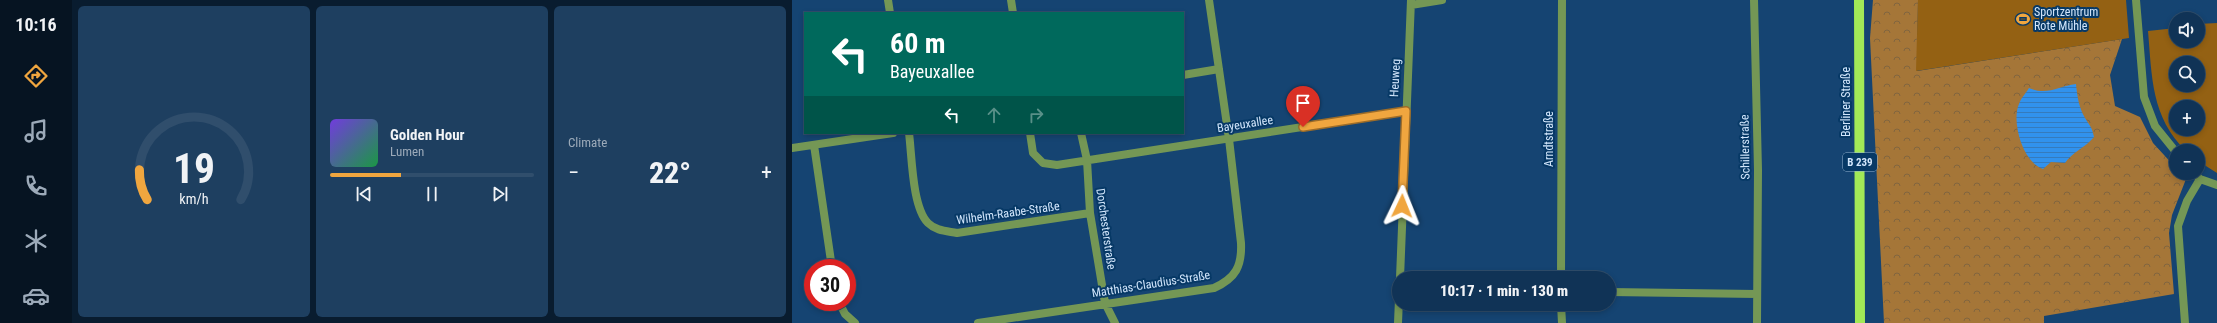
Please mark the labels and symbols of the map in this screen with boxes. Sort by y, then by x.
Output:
place label: Sportzentrum Rote Mühle [2034,5,2098,33]
sports icon: Sportzentrum Rote Mühle [2015,11,2031,27]
street label: Heuweg [1387,58,1403,97]
street label: Berliner Straße [1839,67,1853,137]
pin [1286,86,1320,127]
street label: Arndtstraße [1542,111,1556,167]
street label: Bayeuxallee [1216,113,1274,135]
street label: Schillerstraße [1737,114,1753,180]
road number: B 239 [1843,153,1877,171]
position arrow [1381,185,1423,227]
street label: Dorchesterstraße [1093,188,1119,271]
street label: Wilhelm-Raabe-Straße [956,199,1061,227]
speed limit sign: 30 [804,259,856,311]
street label: Matthias-Claudius-Straße [1091,268,1212,300]

